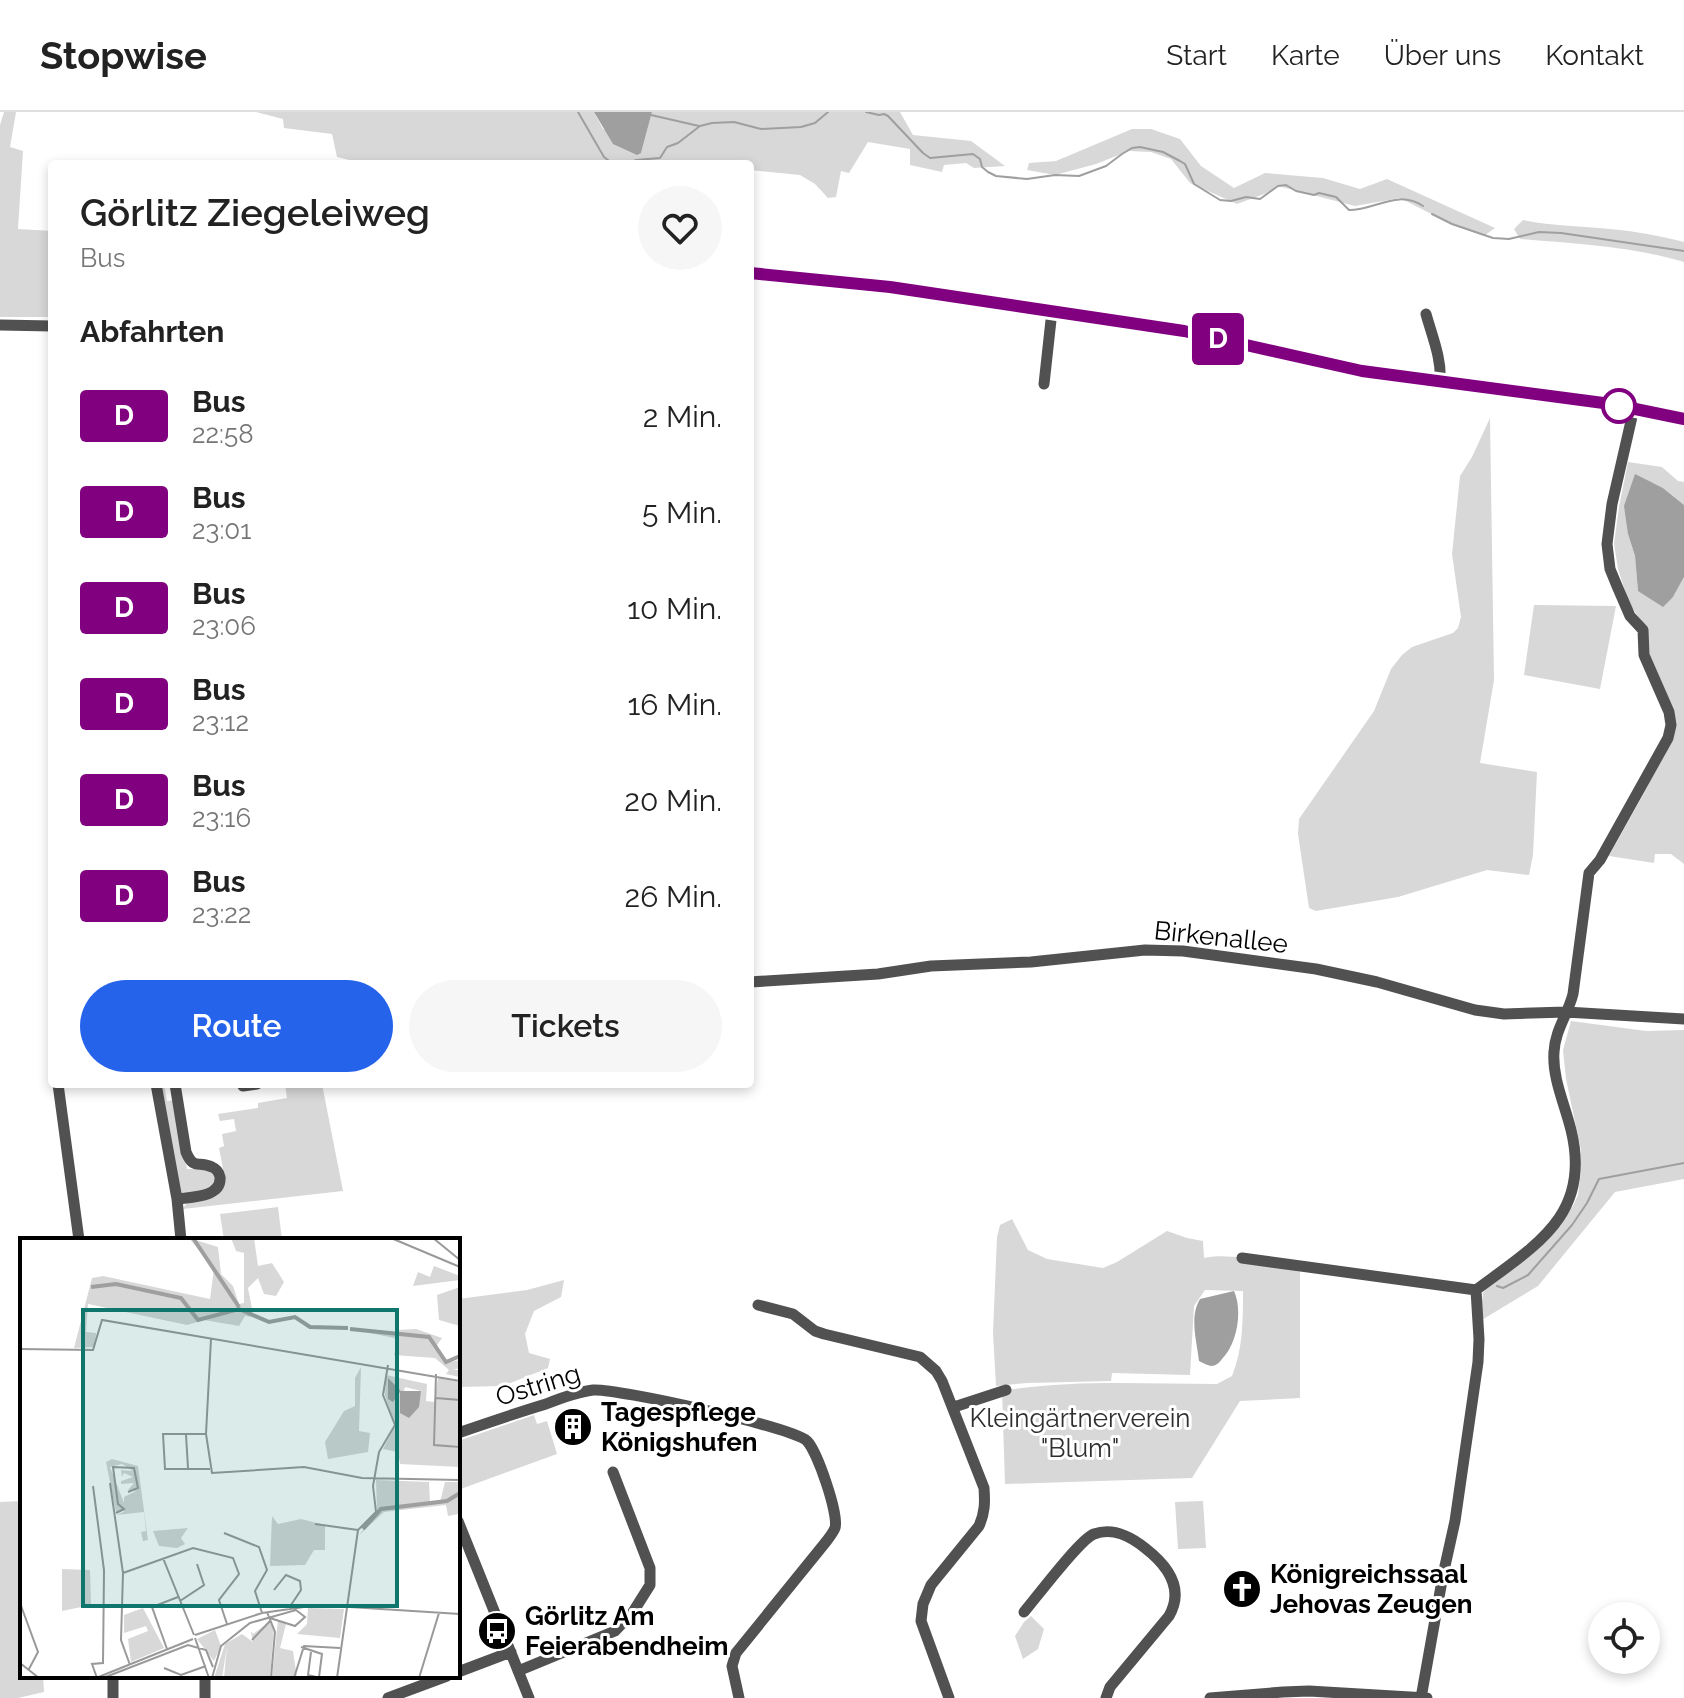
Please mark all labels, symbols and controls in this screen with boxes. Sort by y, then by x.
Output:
text: Stopwise [40,33,207,78]
text: Start [1166,39,1227,72]
text: Karte [1271,39,1340,72]
text: Über uns [1384,39,1501,72]
text: Kontakt [1545,39,1644,72]
button: heart [638,186,722,270]
text: Görlitz Ziegeleiweg [80,190,430,235]
text: Bus [80,243,125,273]
line badge: D [1192,313,1244,365]
text: Abfahrten [80,314,224,349]
text: D [1208,322,1228,355]
text: Bus [192,384,246,419]
unlabelled marker [1602,389,1636,423]
text: D [114,399,134,432]
text: 2 Min. [643,399,722,434]
text: 22:58 [192,419,254,449]
text: Bus [192,480,246,515]
text: D [114,495,134,528]
text: 5 Min. [642,495,722,530]
text: 23:01 [192,515,251,545]
text: Bus [192,576,246,611]
text: D [114,591,134,624]
text: 10 Min. [627,591,722,626]
text: 23:06 [192,611,256,641]
text: Bus [192,672,246,707]
text: D [114,687,134,720]
text: 16 Min. [627,687,722,722]
text: 23:12 [192,707,249,737]
text: Bus [192,768,246,803]
text: D [114,783,134,816]
text: 20 Min. [624,783,722,818]
text: 23:16 [192,803,251,833]
text: Bus [192,864,246,899]
text: D [114,879,134,912]
text: 26 Min. [625,879,722,914]
text: 23:22 [192,899,251,929]
street label: Birkenallee [1153,915,1289,959]
button: Route [80,980,393,1072]
button: Tickets [409,980,722,1072]
inset map [20,1238,460,1678]
street label: Ostring [492,1358,584,1412]
place label: Tagespflege Königshufen [601,1397,757,1457]
park label: Kleingärtnerverein "Blum" [970,1403,1190,1463]
building icon: Tagespflege Königshufen [552,1406,594,1448]
place label: Königreichssaal Jehovas Zeugen [1270,1559,1472,1619]
church icon: Königreichssaal Jehovas Zeugen [1221,1568,1263,1610]
place label: Görlitz Am Feierabendheim [525,1601,728,1661]
map controls [1588,1602,1660,1674]
button: locate [1588,1602,1660,1674]
bus stop icon: Görlitz Am Feierabendheim [476,1610,518,1652]

